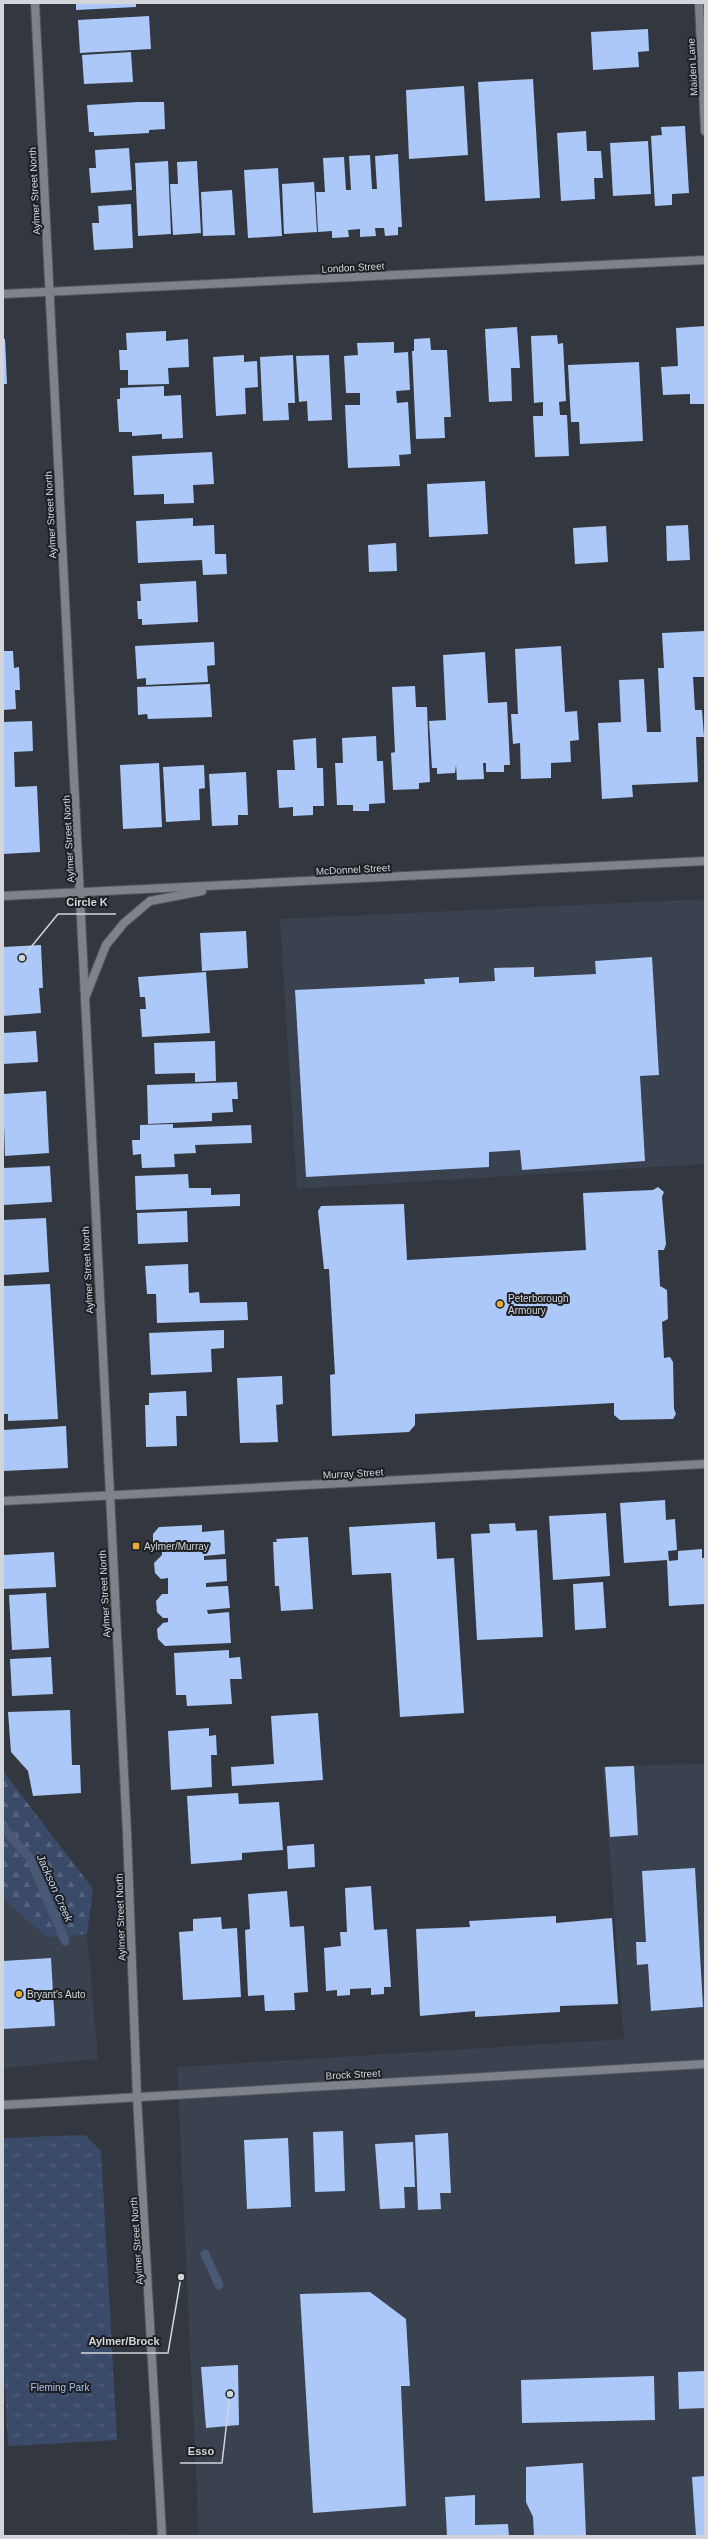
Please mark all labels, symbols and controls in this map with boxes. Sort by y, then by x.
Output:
street label: Maiden Lane [685,37,700,96]
street label: Aylmer Street North [27,147,42,235]
street label: London Street [321,260,385,275]
street label: Aylmer Street North [43,471,58,559]
street label: Aylmer Street North [61,795,76,883]
street label: McDonnel Street [316,862,391,877]
callout: Circle K [58,891,116,914]
text: Circle K [66,896,108,908]
street label: Aylmer Street North [80,1226,95,1314]
place label: Peterborough Armoury [508,1293,569,1316]
marker: Peterborough Armoury [495,1299,505,1309]
street label: Murray Street [322,1466,384,1481]
marker: Aylmer/Murray [131,1541,141,1551]
place label: Aylmer/Murray [144,1541,209,1552]
street label: Aylmer Street North [97,1550,112,1638]
water label: Jackson Creek [34,1851,75,1924]
street label: Aylmer Street North [113,1873,128,1961]
marker: Bryant's Auto [14,1989,24,1999]
place label: Bryant's Auto [27,1989,86,2000]
street label: Brock Street [325,2068,381,2081]
street label: Aylmer Street North [128,2197,145,2285]
callout: Aylmer/Brock [81,2330,168,2353]
text: Aylmer/Brock [88,2335,160,2347]
park label: Fleming Park [31,2382,90,2393]
callout: Esso [180,2440,222,2463]
text: Esso [188,2445,214,2457]

